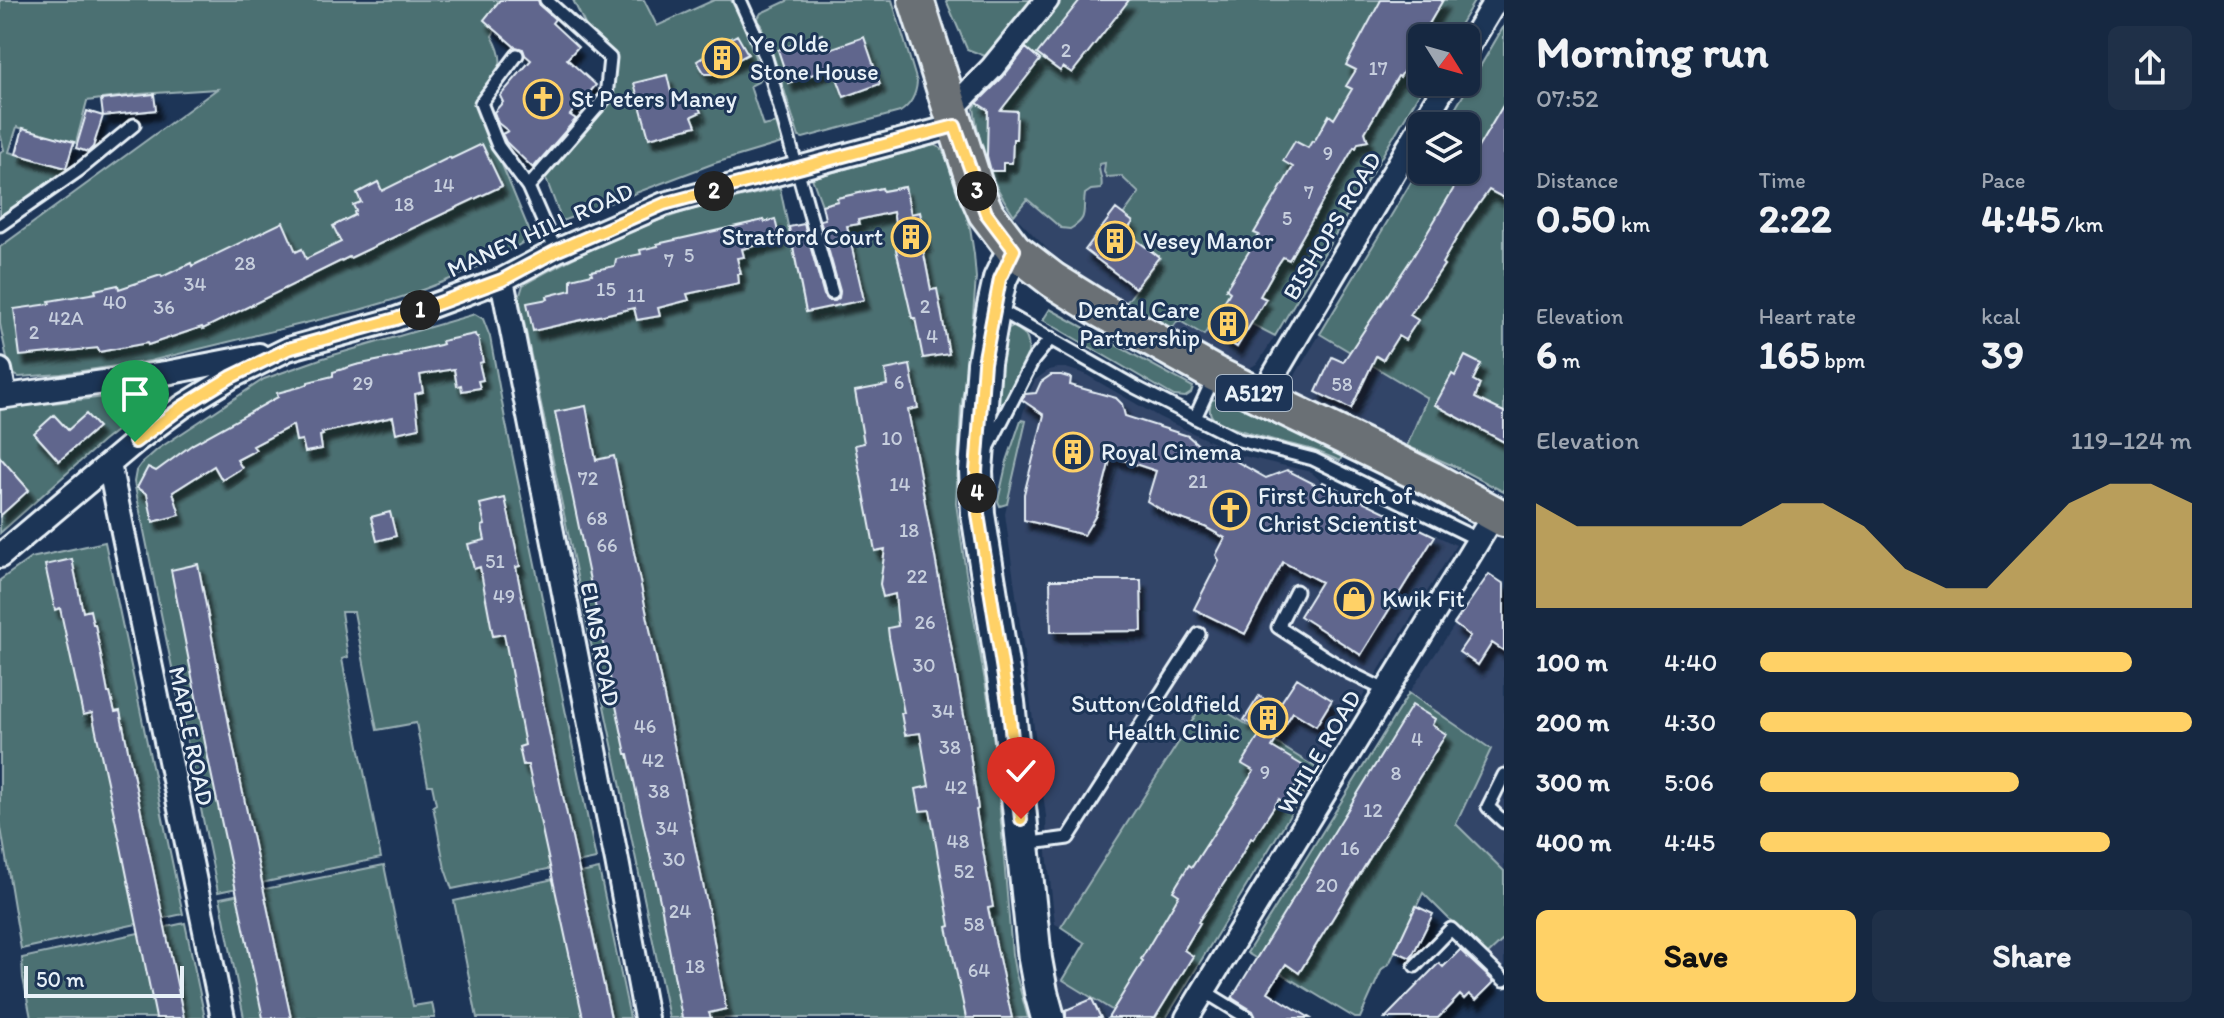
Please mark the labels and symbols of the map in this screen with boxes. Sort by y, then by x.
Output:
north arrow [1408,24,1480,96]
place label: Ye Olde Stone House [750,29,879,86]
building icon: Ye Olde Stone House [701,37,743,79]
house number: 2 [1061,38,1072,62]
house number: 17 [1368,56,1388,80]
church icon: St Peters Maney [522,78,564,120]
place label: St Peters Maney [571,84,738,113]
house number: 9 [1323,141,1333,165]
street label: BISHOPS ROAD [1276,146,1387,305]
pin: 2 [694,171,734,211]
pin: 3 [957,171,997,211]
house number: 14 [433,173,455,197]
street label: MANEY HILL ROAD [442,176,637,284]
house number: 7 [1304,180,1314,204]
house number: 18 [394,192,414,216]
house number: 5 [1282,206,1292,230]
building icon: Stratford Court [890,216,932,258]
building icon: Vesey Manor [1094,220,1136,262]
place label: Stratford Court [722,222,883,251]
place label: Vesey Manor [1143,226,1274,255]
house number: 5 [684,243,694,267]
house number: 7 [664,248,674,272]
house number: 28 [234,251,256,275]
house number: 34 [184,272,206,296]
house number: 15 [596,277,616,301]
house number: 11 [627,283,645,307]
house number: 40 [103,290,127,314]
pin: 1 [400,290,440,330]
house number: 2 [920,294,931,318]
house number: 36 [153,295,175,319]
place label: Dental Care Partnership [1077,295,1200,352]
building icon: Dental Care Partnership [1207,303,1249,345]
house number: 42A [48,306,84,330]
house number: 2 [29,320,40,344]
house number: 4 [926,324,938,348]
pin [101,360,169,442]
house number: 6 [894,370,904,394]
house number: 29 [353,371,373,395]
house number: 58 [1331,372,1353,396]
road number: A5127 [1216,375,1292,411]
house number: 10 [881,426,903,450]
building icon: Royal Cinema [1052,431,1094,473]
place label: Royal Cinema [1101,437,1242,466]
house number: 72 [578,466,599,490]
house number: 21 [1188,469,1208,493]
house number: 14 [889,472,911,496]
pin: 4 [957,473,997,513]
place label: First Church of Christ Scientist [1258,481,1417,538]
church icon: First Church of Christ Scientist [1209,489,1251,531]
house number: 68 [586,506,608,530]
house number: 18 [899,518,919,542]
house number: 66 [596,533,618,557]
house number: 51 [485,549,505,573]
house number: 22 [906,564,928,588]
shop icon: Kwik Fit [1333,578,1375,620]
street label: ELMS ROAD [574,579,627,709]
house number: 49 [493,584,515,608]
place label: Kwik Fit [1382,584,1465,613]
house number: 26 [914,610,936,634]
house number: 30 [912,653,936,677]
street label: MAPLE ROAD [163,664,220,808]
street label: WHILE ROAD [1270,685,1367,819]
place label: Sutton Coldfield Health Clinic [1071,689,1240,746]
building icon: Sutton Coldfield Health Clinic [1247,697,1289,739]
house number: 34 [932,699,954,723]
house number: 46 [634,714,656,738]
house number: 4 [1411,727,1423,751]
house number: 38 [939,735,961,759]
pin [987,737,1055,819]
house number: 42 [642,748,665,772]
house number: 9 [1260,760,1270,784]
house number: 8 [1391,761,1402,785]
house number: 42 [945,775,968,799]
house number: 38 [648,779,670,803]
house number: 12 [1363,798,1383,822]
house number: 34 [656,816,678,840]
house number: 48 [947,829,970,853]
house number: 16 [1340,836,1360,860]
house number: 30 [662,847,686,871]
house number: 52 [953,859,975,883]
house number: 20 [1316,873,1338,897]
house number: 24 [669,899,691,923]
house number: 58 [963,912,985,936]
house number: 18 [685,954,705,978]
house number: 64 [968,958,990,982]
scale bar [24,962,184,998]

